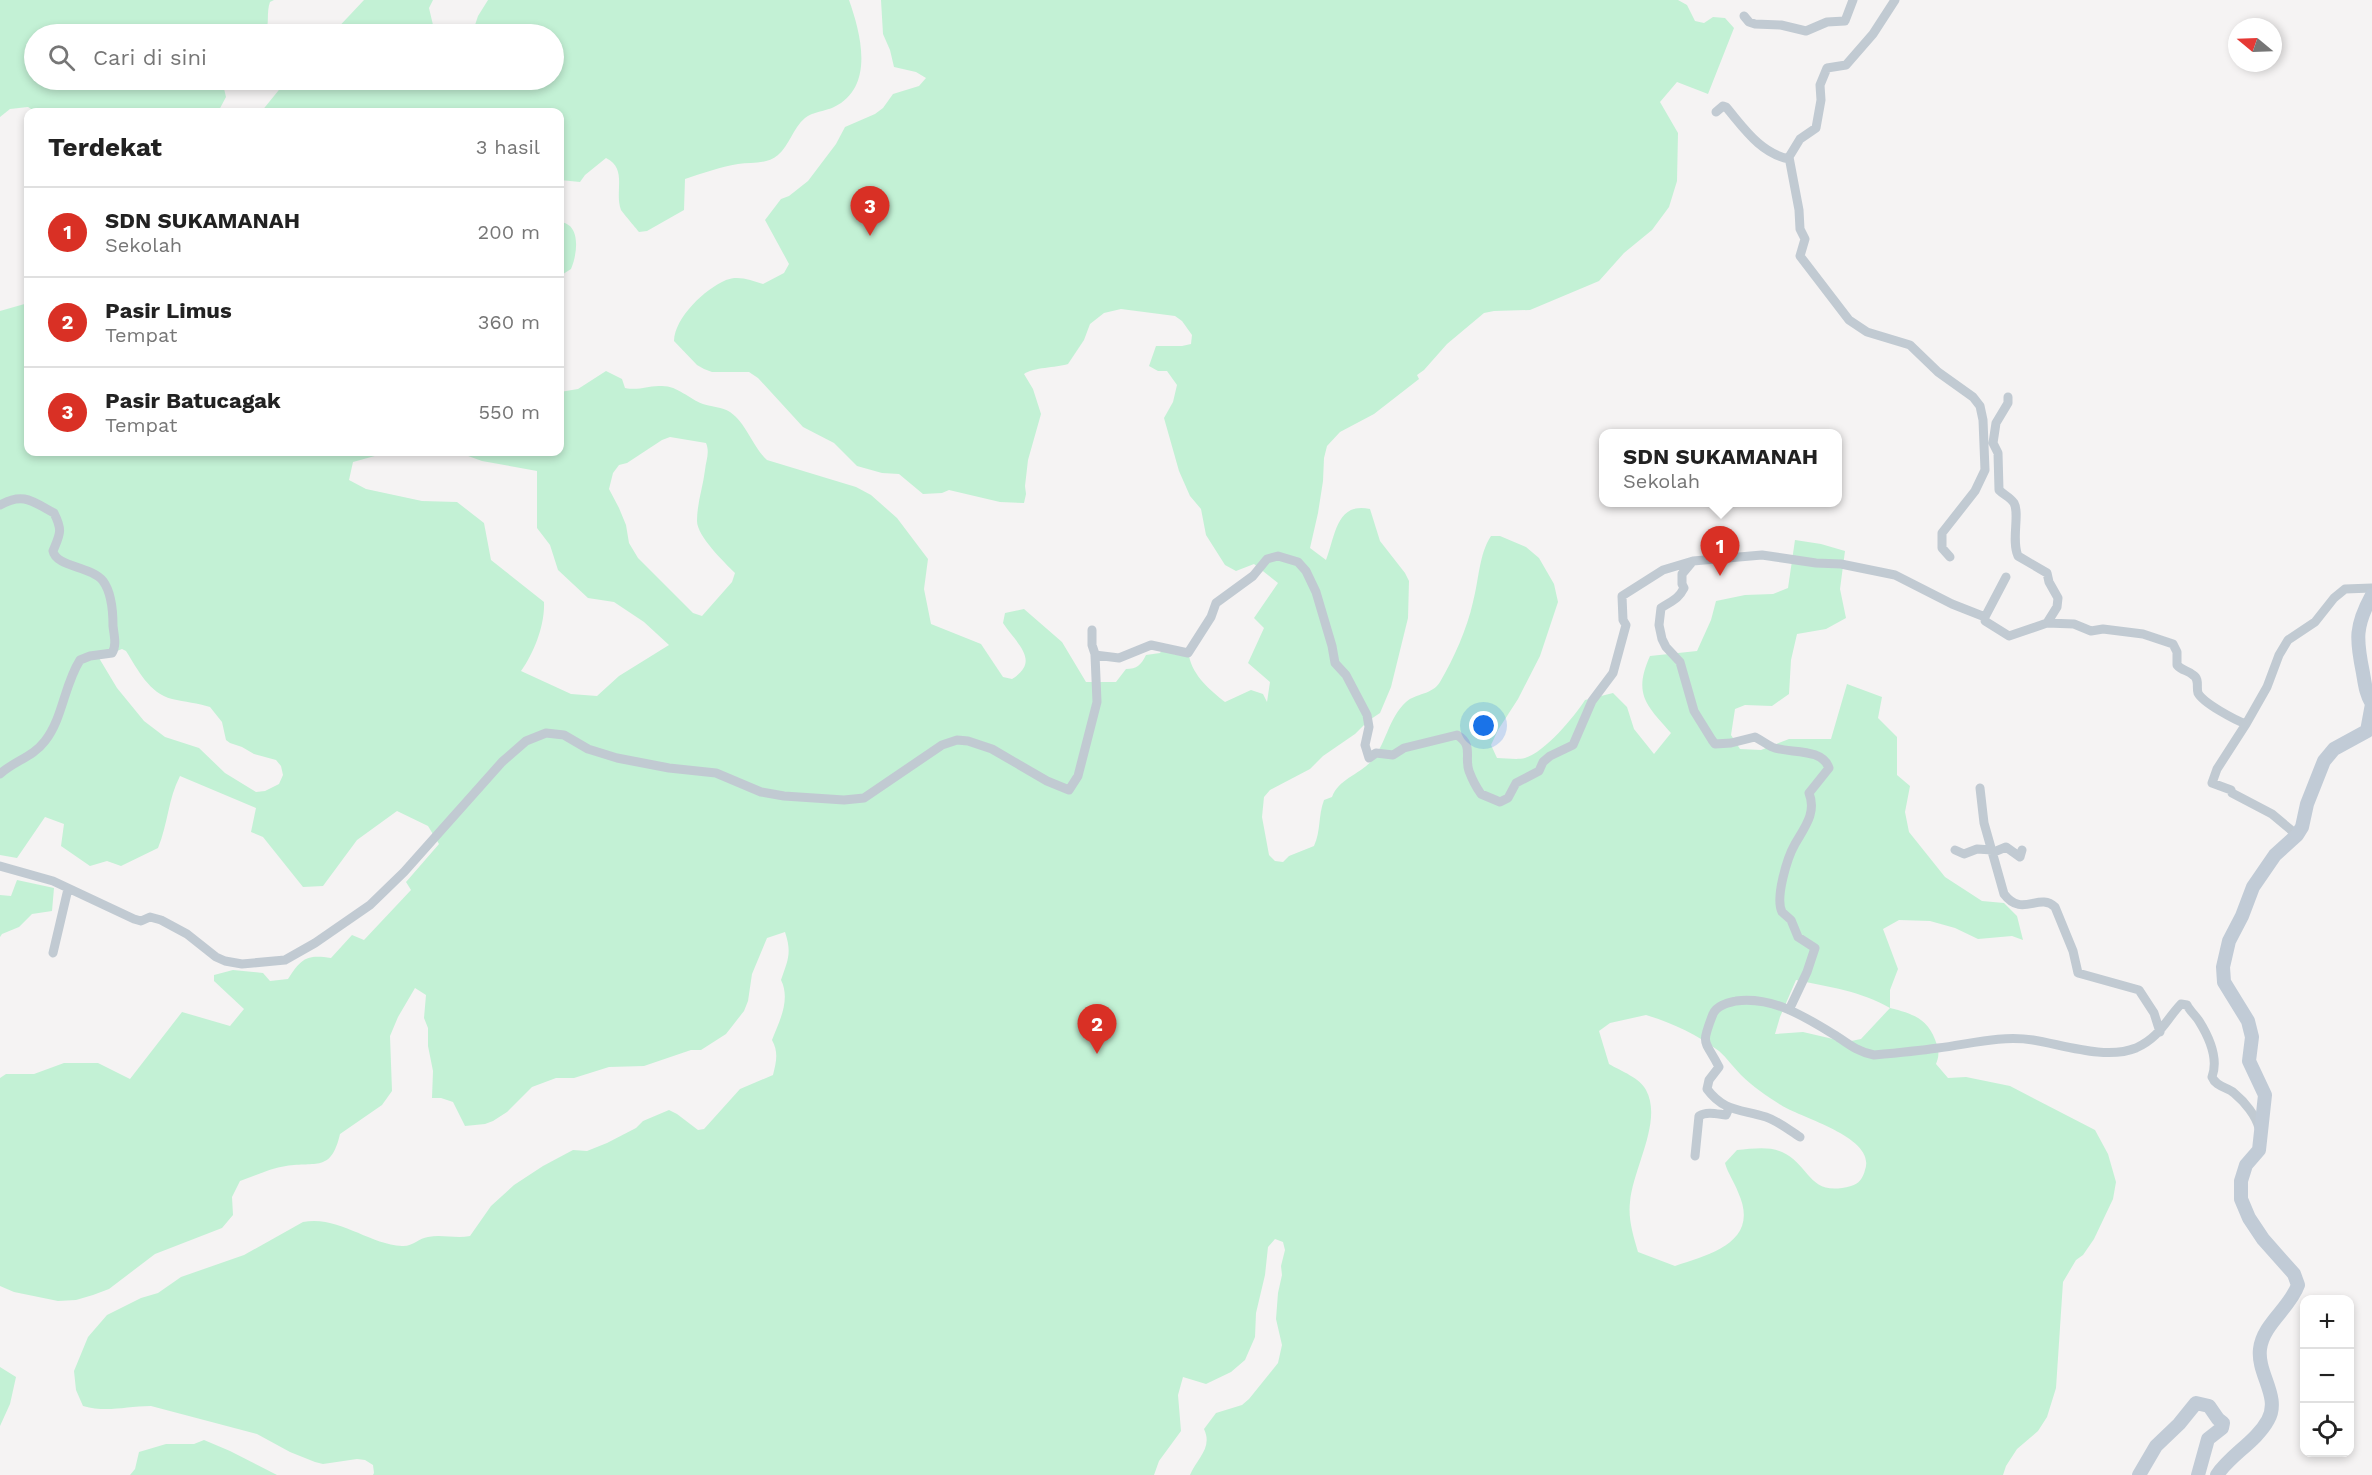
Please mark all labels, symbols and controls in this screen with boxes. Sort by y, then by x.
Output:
north arrow [2228,18,2282,72]
search box [24,24,564,90]
icon: search [45,41,78,74]
text: Cari di sini [93,45,207,70]
text: Terdekat [48,132,162,162]
text: 3 hasil [476,135,540,159]
pin: 3 [850,186,890,236]
text: SDN SUKAMANAH [105,208,300,233]
text: 1 [63,220,72,244]
text: 200 m [478,220,540,244]
text: Sekolah [105,233,182,257]
text: Pasir Limus [105,298,232,323]
text: 2 [62,310,73,334]
text: 360 m [478,310,540,334]
text: Tempat [105,323,177,347]
text: Pasir Batucagak [105,388,281,413]
text: 3 [62,400,73,424]
text: 550 m [478,400,540,424]
text: Tempat [105,413,177,437]
popup [1599,429,1842,507]
text: SDN SUKAMANAH [1623,444,1818,469]
text: Sekolah [1623,469,1700,493]
pin: 1 [1700,526,1740,576]
your location [1469,711,1498,740]
pin: 2 [1078,1004,1116,1054]
map controls [2300,1295,2354,1457]
button: + [2300,1295,2354,1349]
button: − [2300,1349,2354,1403]
button: locate [2300,1403,2354,1457]

